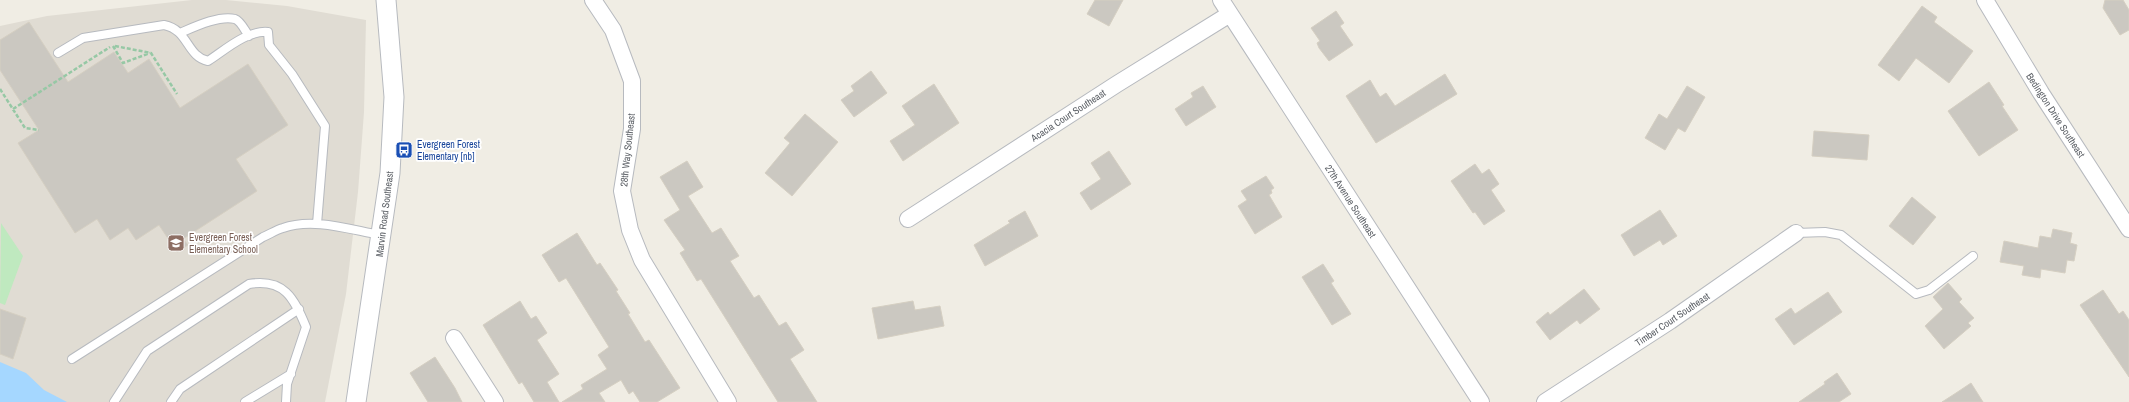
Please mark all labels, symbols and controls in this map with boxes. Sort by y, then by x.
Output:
street label: Bedington Drive Southeast [2023,70,2088,161]
street label: Acacia Court Southeast [1028,86,1109,145]
street label: 28th Way Southeast [617,112,638,187]
place label: Evergreen Forest Elementary [nb] [417,138,481,163]
bus stop icon: Evergreen Forest Elementary [nb] [394,140,414,160]
street label: 27th Avenue Southeast [1322,162,1379,241]
street label: Marvin Road Southeast [373,170,396,258]
place label: Evergreen Forest Elementary School [189,231,258,256]
school or university icon: Evergreen Forest Elementary School [166,233,186,253]
street label: Timber Court Southeast [1632,289,1713,349]

